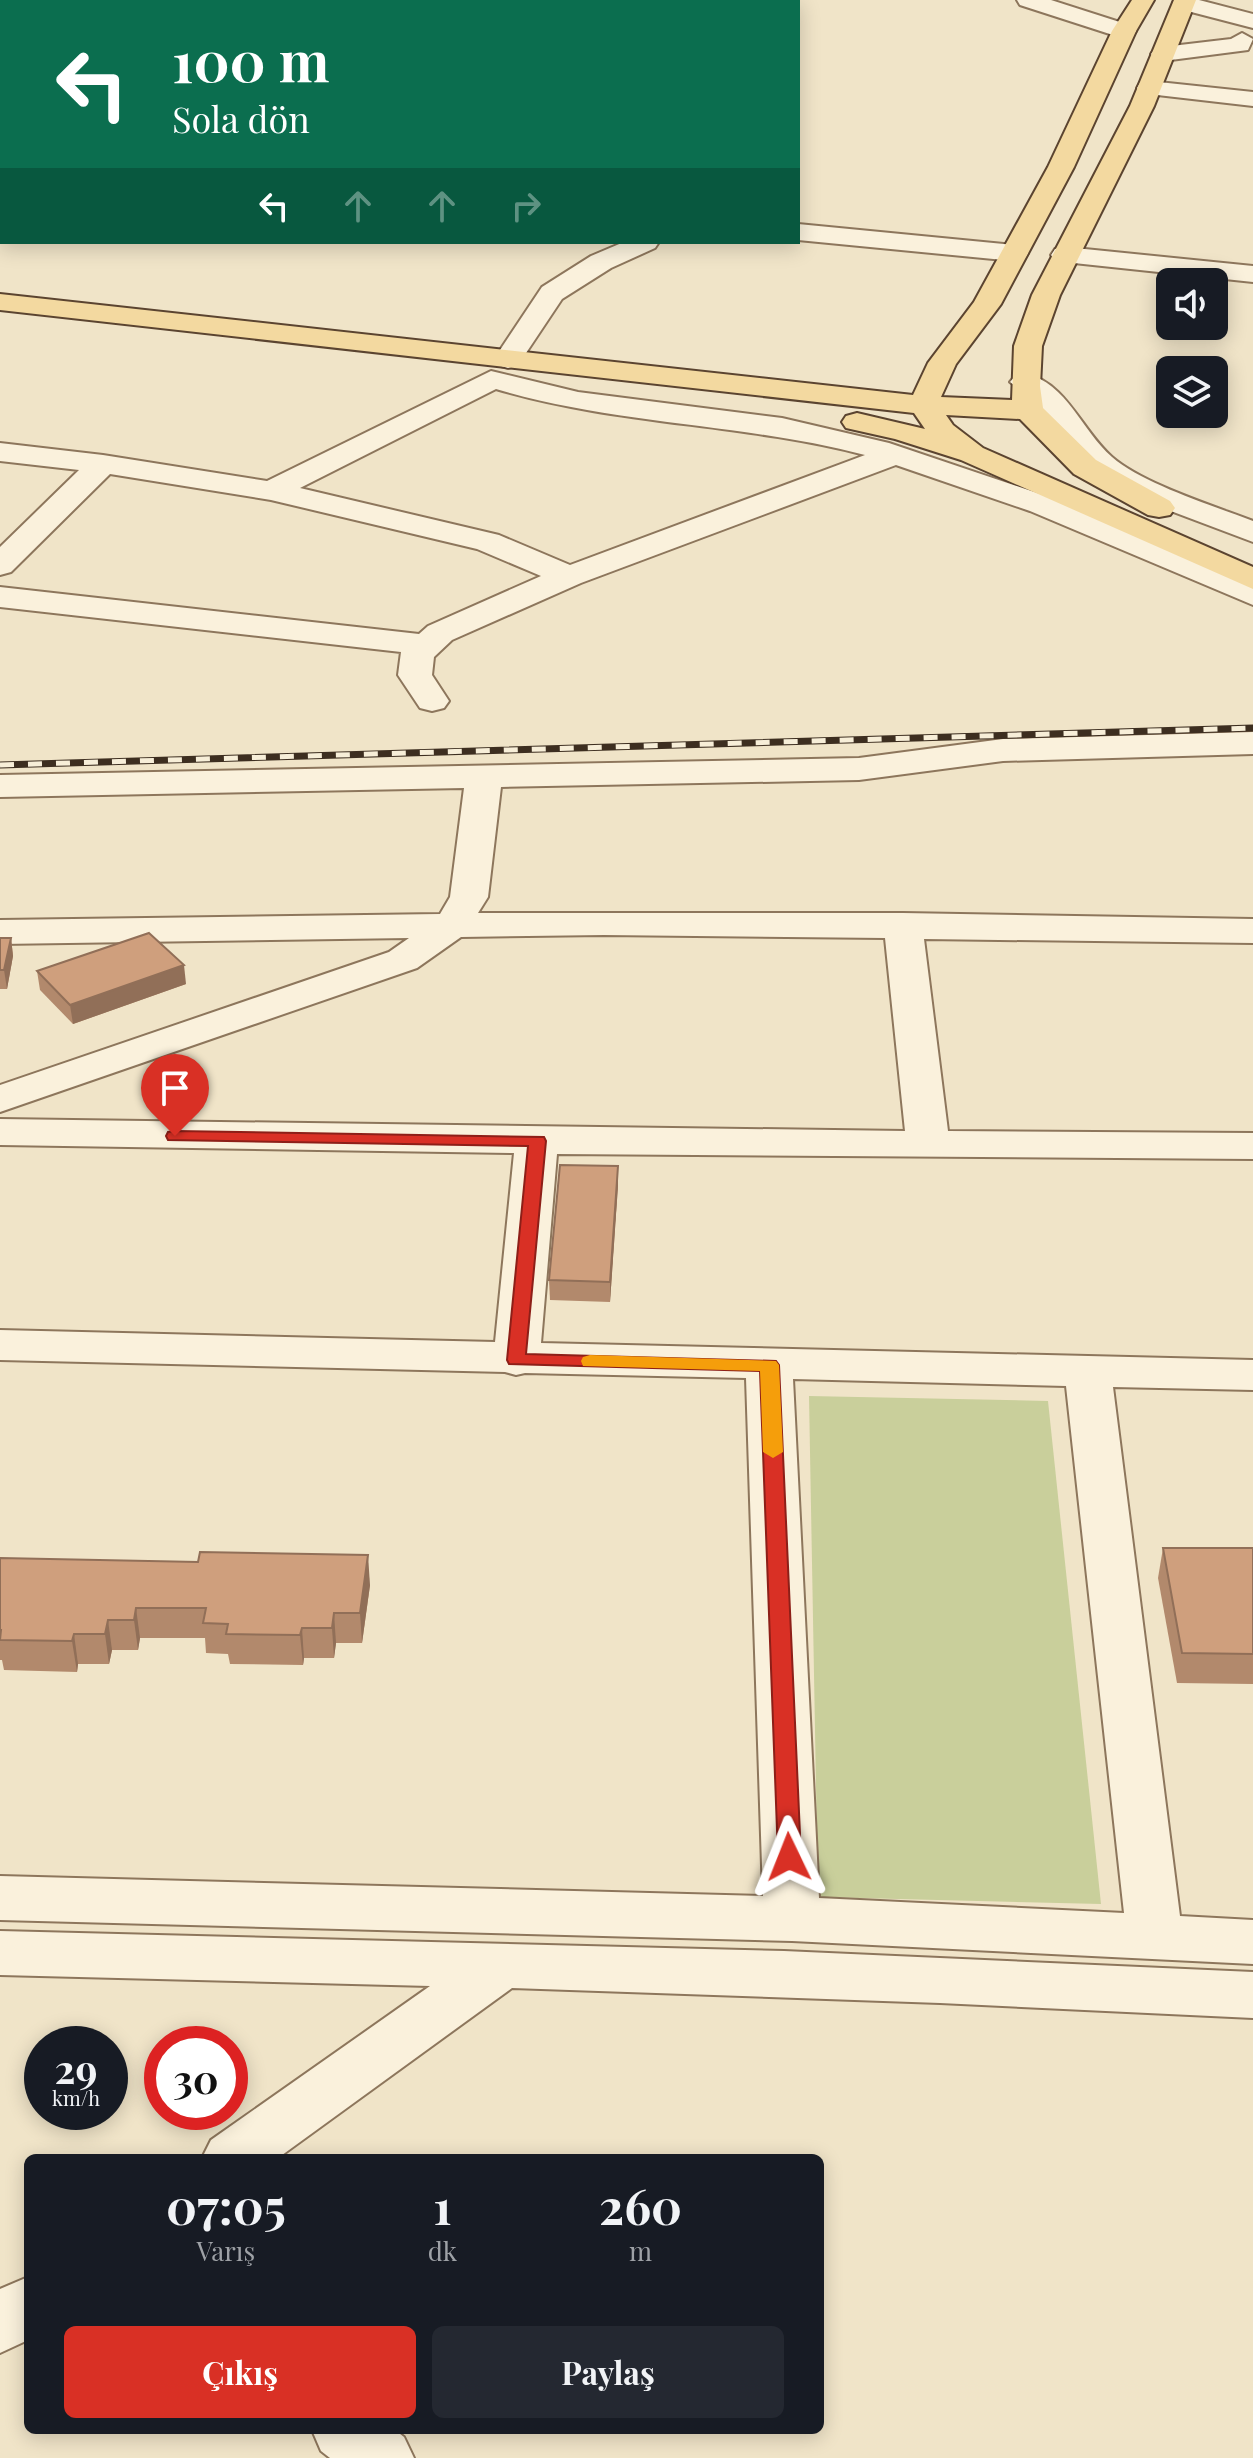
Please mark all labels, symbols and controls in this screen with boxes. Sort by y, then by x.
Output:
text: 100 m [172,22,329,97]
icon: left [40,32,144,136]
text: Sola dön [172,94,310,142]
icon: left [252,184,296,228]
icon: ahead [336,184,380,228]
icon: ahead [420,184,464,228]
icon: right [504,184,548,228]
map controls [1156,268,1228,428]
button: sound [1156,268,1228,340]
button: layers [1156,356,1228,428]
pin [141,1054,209,1136]
icon: arrive [153,1066,197,1110]
position arrow [747,1815,831,1899]
speed limit sign: 30 [144,2026,248,2130]
text: 29 [54,2041,98,2094]
text: km/h [52,2084,100,2111]
text: 07:05 [166,2173,286,2237]
text: 1 [433,2173,452,2237]
text: 260 [599,2173,682,2237]
text: Varış [197,2233,255,2268]
text: dk [428,2233,457,2268]
text: m [629,2233,652,2268]
button: Çıkış [64,2326,416,2418]
button: Paylaş [432,2326,784,2418]

